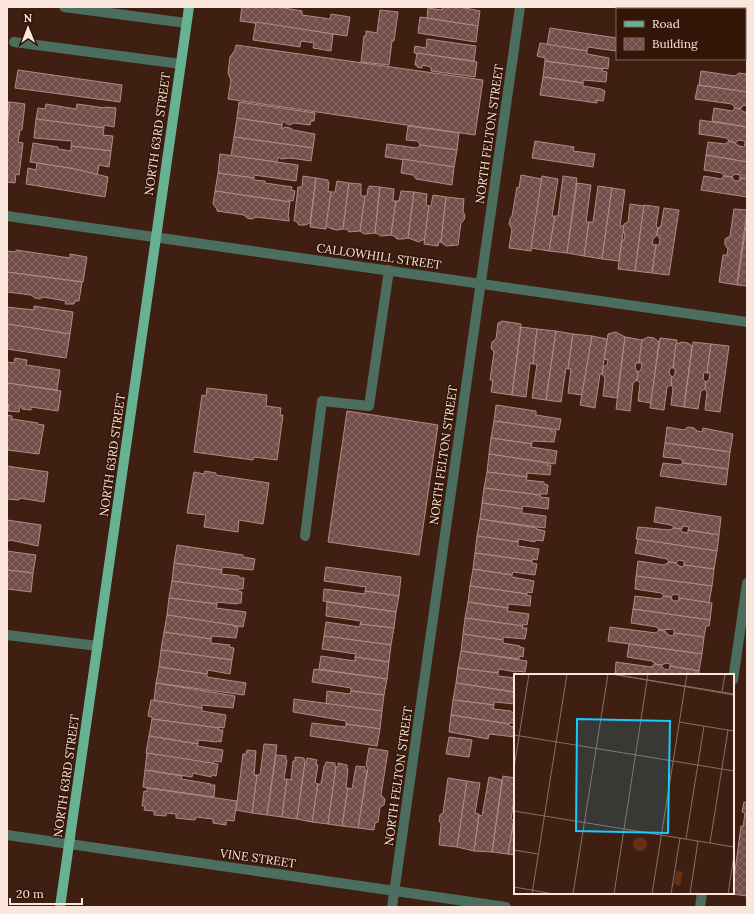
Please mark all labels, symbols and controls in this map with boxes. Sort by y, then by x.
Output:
north arrow [8,8,48,48]
legend [616,8,746,60]
text: N [23,11,33,25]
text: Road [652,16,680,31]
text: Building [652,36,698,51]
street label: NORTH FELTON STREET [472,63,506,205]
street label: NORTH 63RD STREET [141,71,173,197]
street label: CALLOWHILL STREET [316,240,443,272]
street label: NORTH FELTON STREET [426,384,460,526]
street label: NORTH 63RD STREET [96,392,128,518]
inset map [514,674,734,894]
street label: NORTH FELTON STREET [381,705,415,847]
street label: NORTH 63RD STREET [50,713,82,839]
street label: VINE STREET [218,845,297,871]
scale bar [10,880,82,906]
text: 20 m [16,886,44,901]

